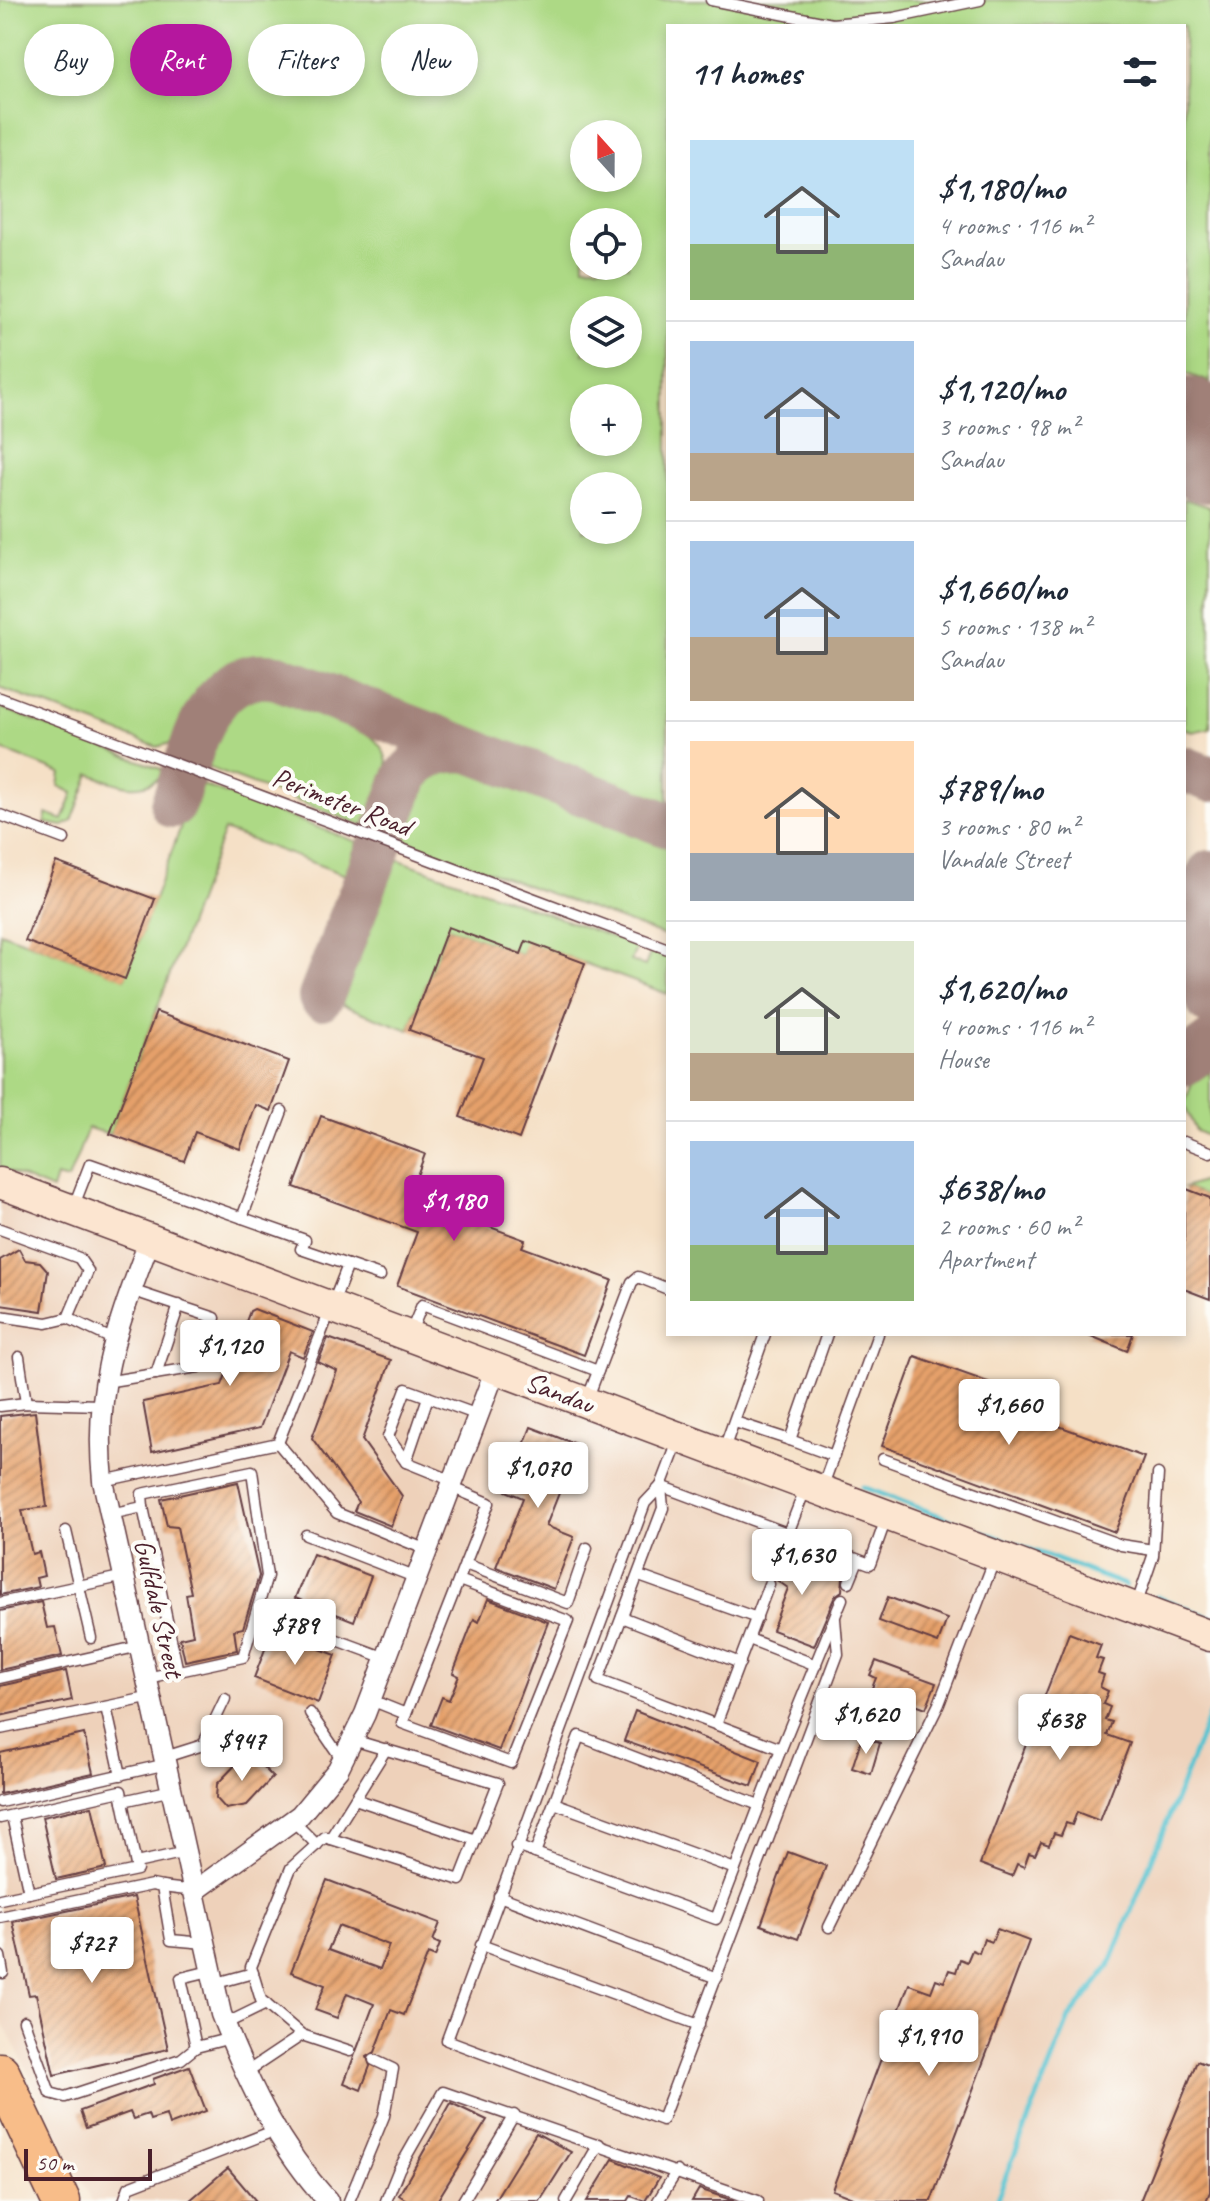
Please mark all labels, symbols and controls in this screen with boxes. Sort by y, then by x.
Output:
chip: Buy [24,24,114,96]
chip: Rent [130,24,232,96]
chip: Filters [248,24,365,96]
chip: New [381,24,478,96]
icon: filters [1118,50,1162,94]
text: 11 homes [690,51,801,94]
north arrow [570,120,642,192]
map controls [570,120,642,544]
text: $1,180/mo [938,166,1065,209]
icon: home [754,172,850,268]
button: locate [570,208,642,280]
text: 4 rooms · 116 m² [938,209,1090,242]
text: Sandau [938,242,1004,275]
button: layers [570,296,642,368]
text: $1,120/mo [938,367,1065,410]
icon: home [754,373,850,469]
button: + [570,384,642,456]
text: 3 rooms · 98 m² [938,410,1079,443]
text: Sandau [938,443,1004,476]
button: − [570,472,642,544]
text: $1,660/mo [938,567,1066,610]
icon: home [754,573,850,669]
text: 5 rooms · 138 m² [938,610,1090,643]
text: Sandau [938,643,1004,676]
street label: Perimeter Road [268,759,420,845]
text: $789/mo [938,767,1042,810]
icon: home [754,773,850,869]
text: 3 rooms · 80 m² [938,810,1079,843]
text: Vandale Street [938,843,1069,876]
text: $1,620/mo [938,967,1066,1010]
icon: home [754,973,850,1069]
text: 4 rooms · 116 m² [938,1010,1090,1043]
text: House [938,1043,989,1076]
text: $638/mo [938,1167,1043,1210]
icon: home [754,1173,850,1269]
pin: $1,180 [389,1175,519,1243]
text: $1,180 [422,1184,486,1217]
text: 2 rooms · 60 m² [938,1210,1079,1243]
text: Apartment [938,1243,1034,1276]
pin: $1,120 [165,1320,295,1388]
text: $1,120 [198,1329,262,1362]
street label: Sandau [521,1363,601,1422]
pin: $1,660 [944,1379,1074,1447]
text: $1,660 [977,1388,1041,1421]
pin: $1,070 [473,1442,603,1510]
text: $1,070 [506,1451,570,1484]
pin: $1,630 [737,1529,867,1597]
street label: Gulfdale Street [127,1536,193,1683]
text: $1,630 [770,1538,834,1571]
pin: $789 [248,1599,342,1667]
text: $789 [272,1608,318,1641]
pin: $1,620 [801,1688,931,1756]
pin: $638 [1013,1694,1107,1762]
text: $1,620 [834,1697,898,1730]
text: $638 [1036,1703,1084,1736]
pin: $947 [195,1715,289,1783]
text: $947 [219,1724,265,1757]
pin: $727 [45,1917,139,1985]
text: $727 [69,1926,115,1959]
pin: $1,910 [864,2010,994,2078]
text: $1,910 [897,2019,961,2052]
scale bar [24,2145,152,2181]
text: 50 m [36,2149,73,2177]

